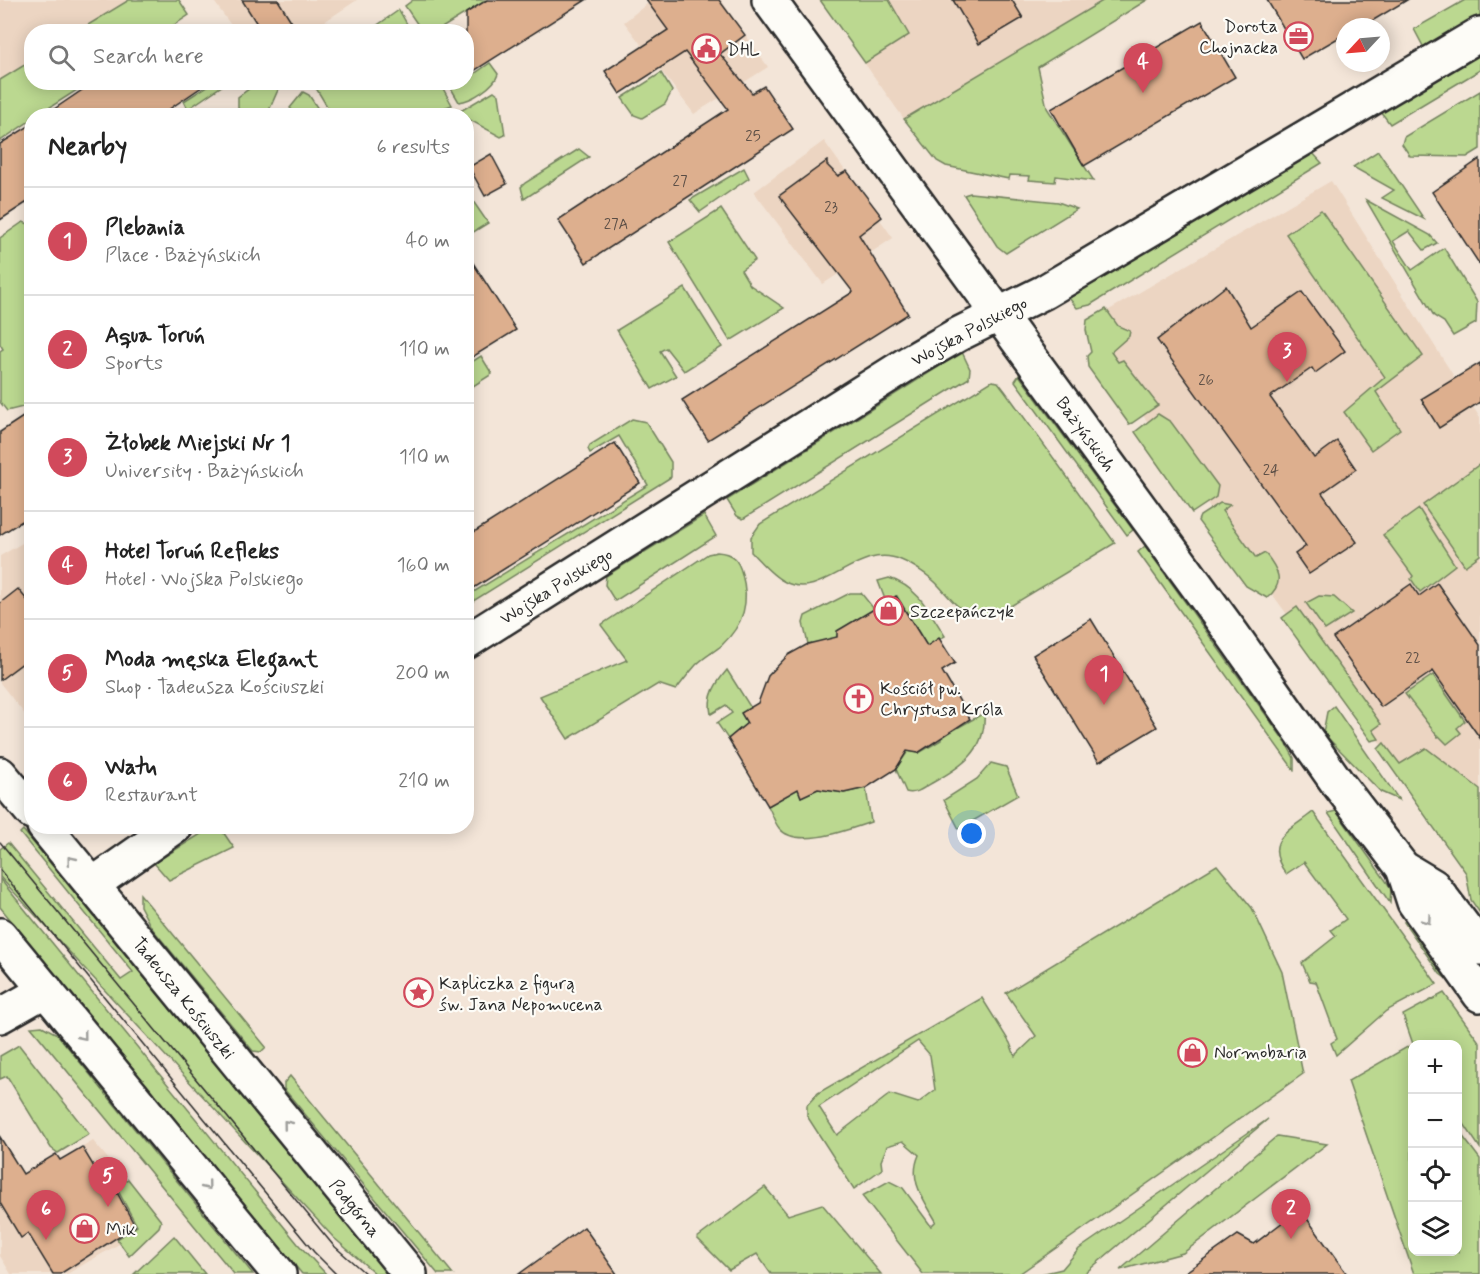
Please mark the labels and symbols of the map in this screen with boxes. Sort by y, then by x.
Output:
place label: Dorota Chojnacka [1199,15,1278,60]
north arrow [1336,18,1390,72]
office icon: Dorota Chojnacka [1283,20,1315,52]
public building icon: DHL [690,33,722,65]
place label: DHL [727,38,760,62]
pin: 4 [1124,44,1162,93]
house number: 25 [745,127,761,147]
house number: 27 [673,172,688,192]
house number: 23 [824,198,838,218]
house number: 27A [604,215,628,235]
street label: Wojska Polskiego [907,291,1032,373]
pin: 3 [1268,332,1306,382]
house number: 26 [1198,371,1214,391]
street label: Bażyńskich [1050,392,1120,477]
house number: 24 [1263,461,1279,481]
street label: Wojska Polskiego [496,543,618,632]
shop icon: Szczepańczyk [873,595,905,627]
place label: Szczepańczyk [910,600,1014,624]
house number: 22 [1405,649,1421,669]
pin: 1 [1084,656,1124,705]
place label: Kościół pw. Chrystusa Króla [880,677,1004,722]
church icon: Kościół pw. Chrystusa Króla [843,682,875,714]
your location [957,819,986,848]
one-way arrow [67,855,78,866]
one-way arrow [1420,914,1431,925]
street label: Tadeusza Kościuszki [127,933,240,1065]
place label: Kapliczka z figurą św. Jana Nepomucena [439,972,603,1017]
place icon: Kapliczka z figurą św. Jana Nepomucena [402,977,434,1009]
one-way arrow [76,1029,87,1040]
shop icon: Normobaria [1177,1036,1209,1068]
place label: Normobaria [1214,1041,1307,1065]
one-way arrow [284,1120,295,1131]
pin: 5 [88,1158,128,1207]
street label: Podgórna [322,1174,385,1244]
one-way arrow [199,1179,210,1190]
pin: 6 [26,1190,66,1240]
pin: 2 [1272,1190,1310,1239]
shop icon: Mik [69,1213,101,1245]
place label: Mik [106,1218,136,1242]

